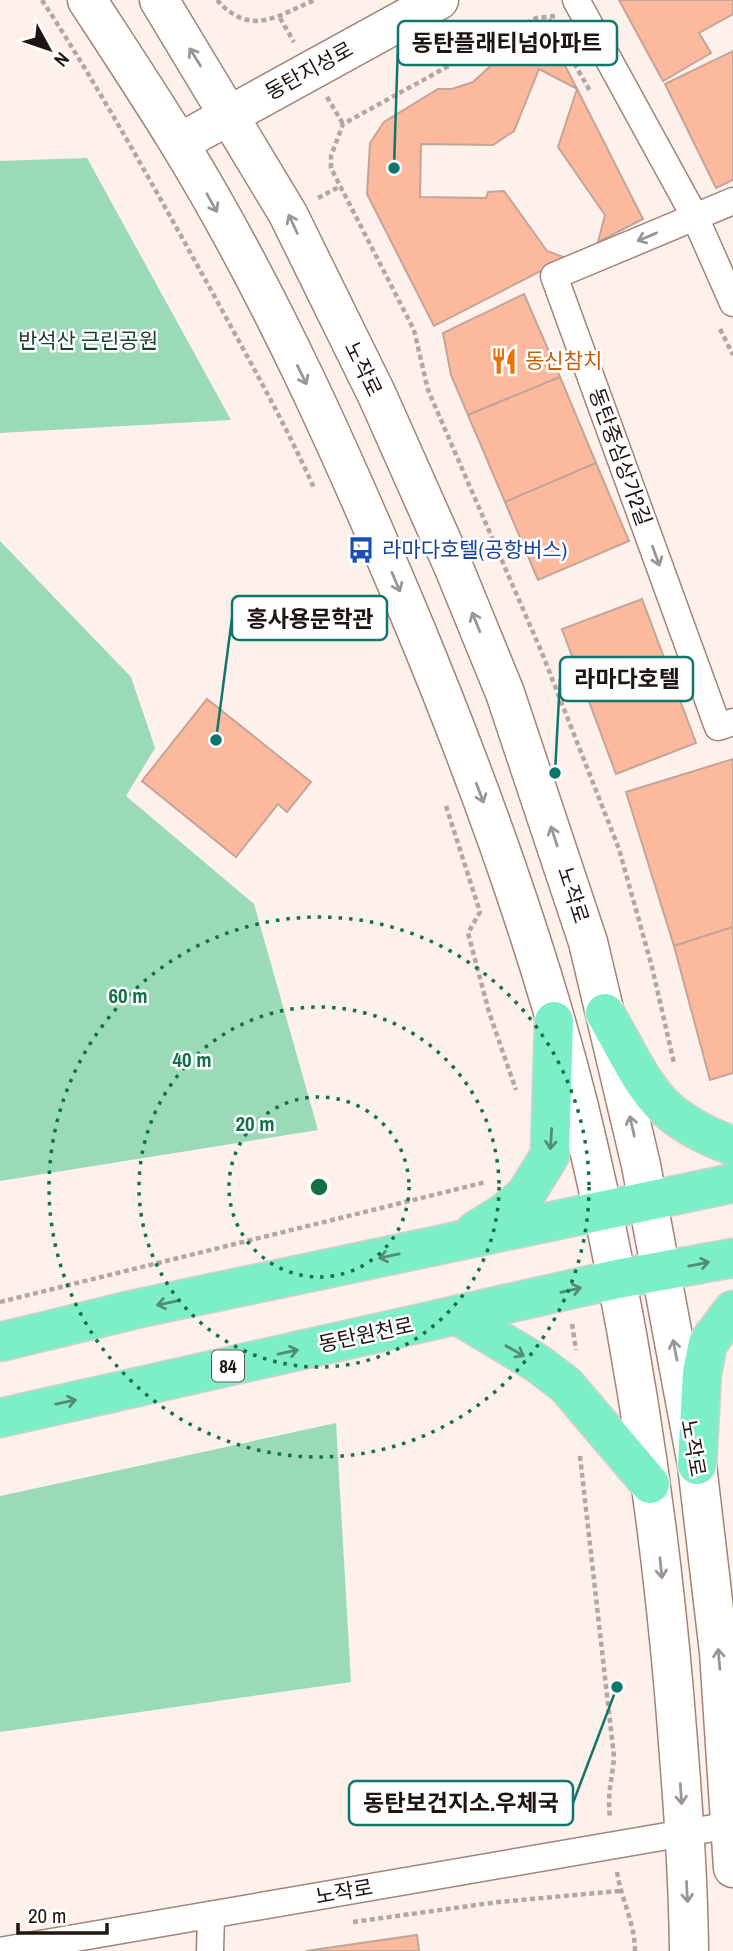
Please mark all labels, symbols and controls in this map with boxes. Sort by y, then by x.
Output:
north arrow [14,14,84,84]
callout: 동탄플래티넘아파트 [398,21,617,65]
text: 동탄플래티넘아파트 [412,27,602,58]
street label: 동탄지성로 [259,34,358,107]
text: N [48,47,76,73]
one-way arrow [187,48,201,68]
one-way arrow [206,192,219,213]
one-way arrow [286,214,299,235]
one-way arrow [637,231,659,244]
park label: 반석산 근린공원 [18,326,158,355]
street label: 노작로 [338,336,389,401]
restaurant icon: 동신참치 [489,346,519,376]
place label: 동신참치 [525,346,602,375]
one-way arrow [295,364,309,385]
street label: 동탄중심상가2길 [582,384,659,530]
bus stop icon: 라마다호텔(공항버스) [346,535,376,565]
place label: 라마다호텔(공항버스) [382,535,567,564]
one-way arrow [651,544,663,566]
one-way arrow [390,570,403,592]
callout: 홍사용문학관 [232,596,387,640]
text: 홍사용문학관 [247,603,373,634]
one-way arrow [469,612,482,634]
callout: 라마다호텔 [560,657,693,701]
text: 라마다호텔 [574,663,680,694]
one-way arrow [475,782,487,804]
one-way arrow [547,825,559,847]
street label: 노작로 [551,863,596,927]
text: 60 m [108,981,148,1010]
text: 40 m [172,1045,212,1074]
text: 20 m [235,1109,275,1138]
one-way arrow [624,1115,638,1138]
one-way arrow [544,1127,557,1149]
centre of rings [307,1175,331,1199]
one-way arrow [378,1250,401,1264]
one-way arrow [687,1257,710,1271]
one-way arrow [559,1283,582,1296]
one-way arrow [156,1296,179,1310]
street label: 동탄원천로 [316,1310,416,1359]
one-way arrow [668,1339,681,1362]
one-way arrow [505,1344,525,1358]
one-way arrow [276,1345,299,1359]
road number: 84 [212,1350,244,1382]
one-way arrow [54,1394,77,1408]
street label: 노작로 [674,1417,713,1479]
one-way arrow [655,1556,668,1579]
one-way arrow [712,1648,725,1671]
callout: 동탄보건지소.우체국 [349,1781,573,1825]
one-way arrow [675,1783,688,1806]
text: 동탄보건지소.우체국 [363,1787,559,1818]
street label: 노작로 [313,1872,375,1911]
one-way arrow [680,1880,693,1903]
scale bar [18,1892,107,1936]
text: 20 m [28,1901,66,1930]

